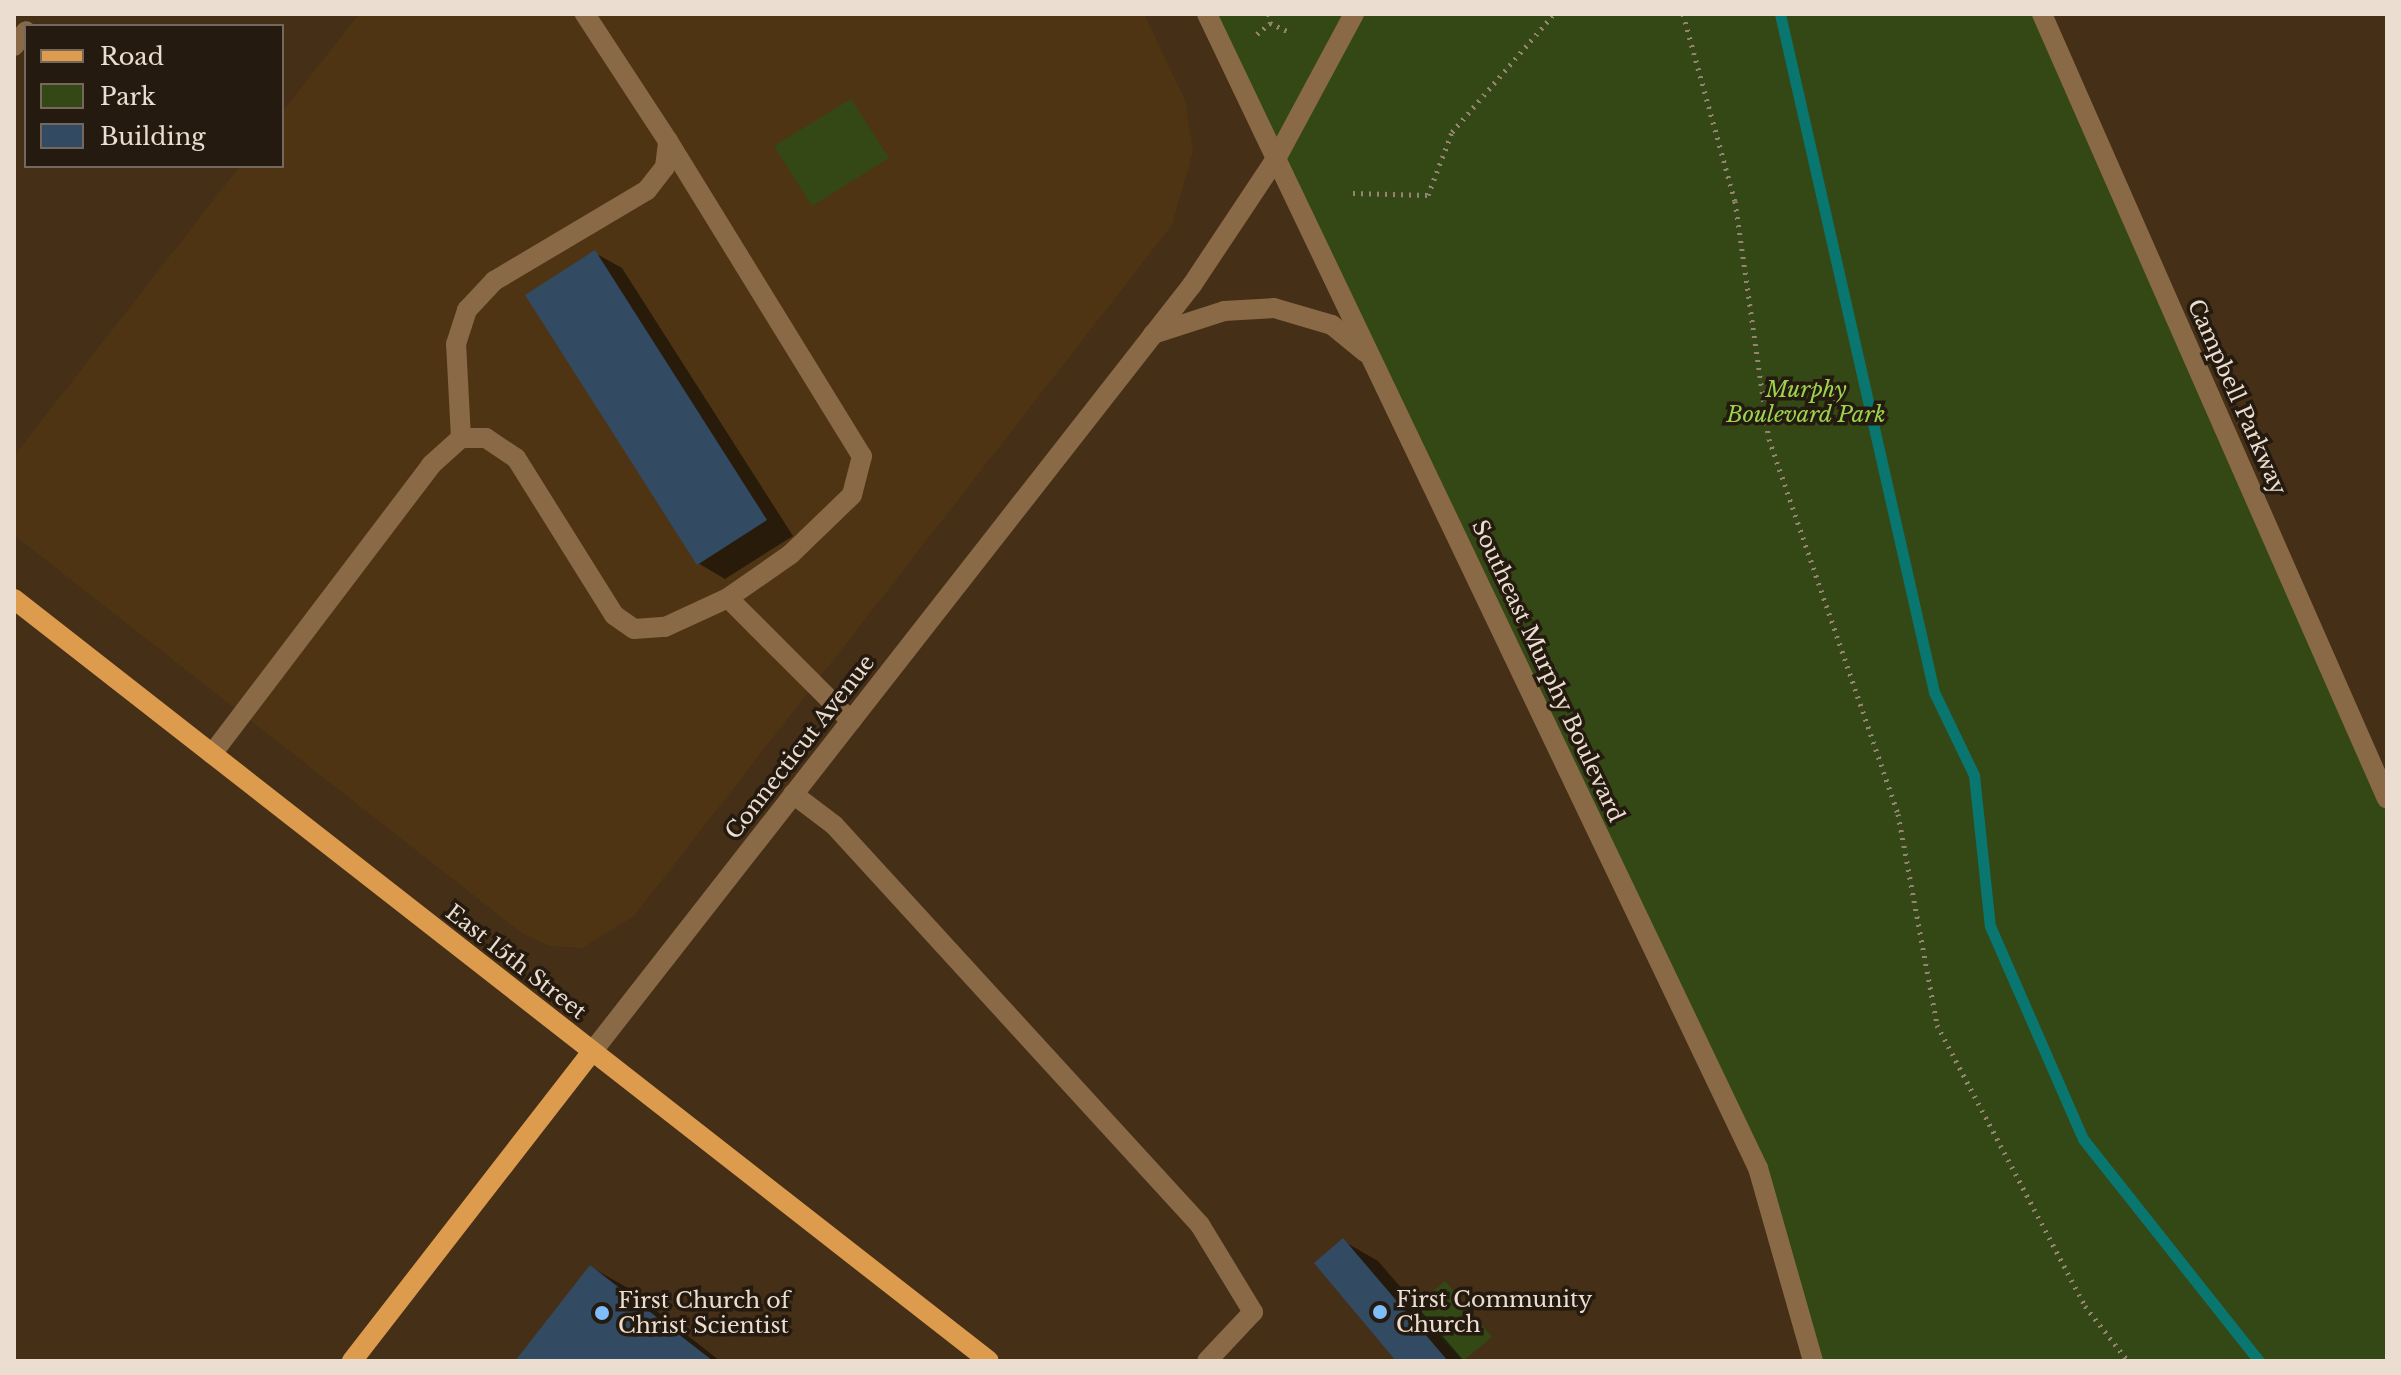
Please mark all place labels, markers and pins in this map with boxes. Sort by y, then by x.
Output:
place label: First Community Church [1396,1286,1592,1338]
place label: First Church of Christ Scientist [618,1287,790,1338]
marker: First Community Church [1371,1303,1389,1321]
marker: First Church of Christ Scientist [593,1304,611,1322]

